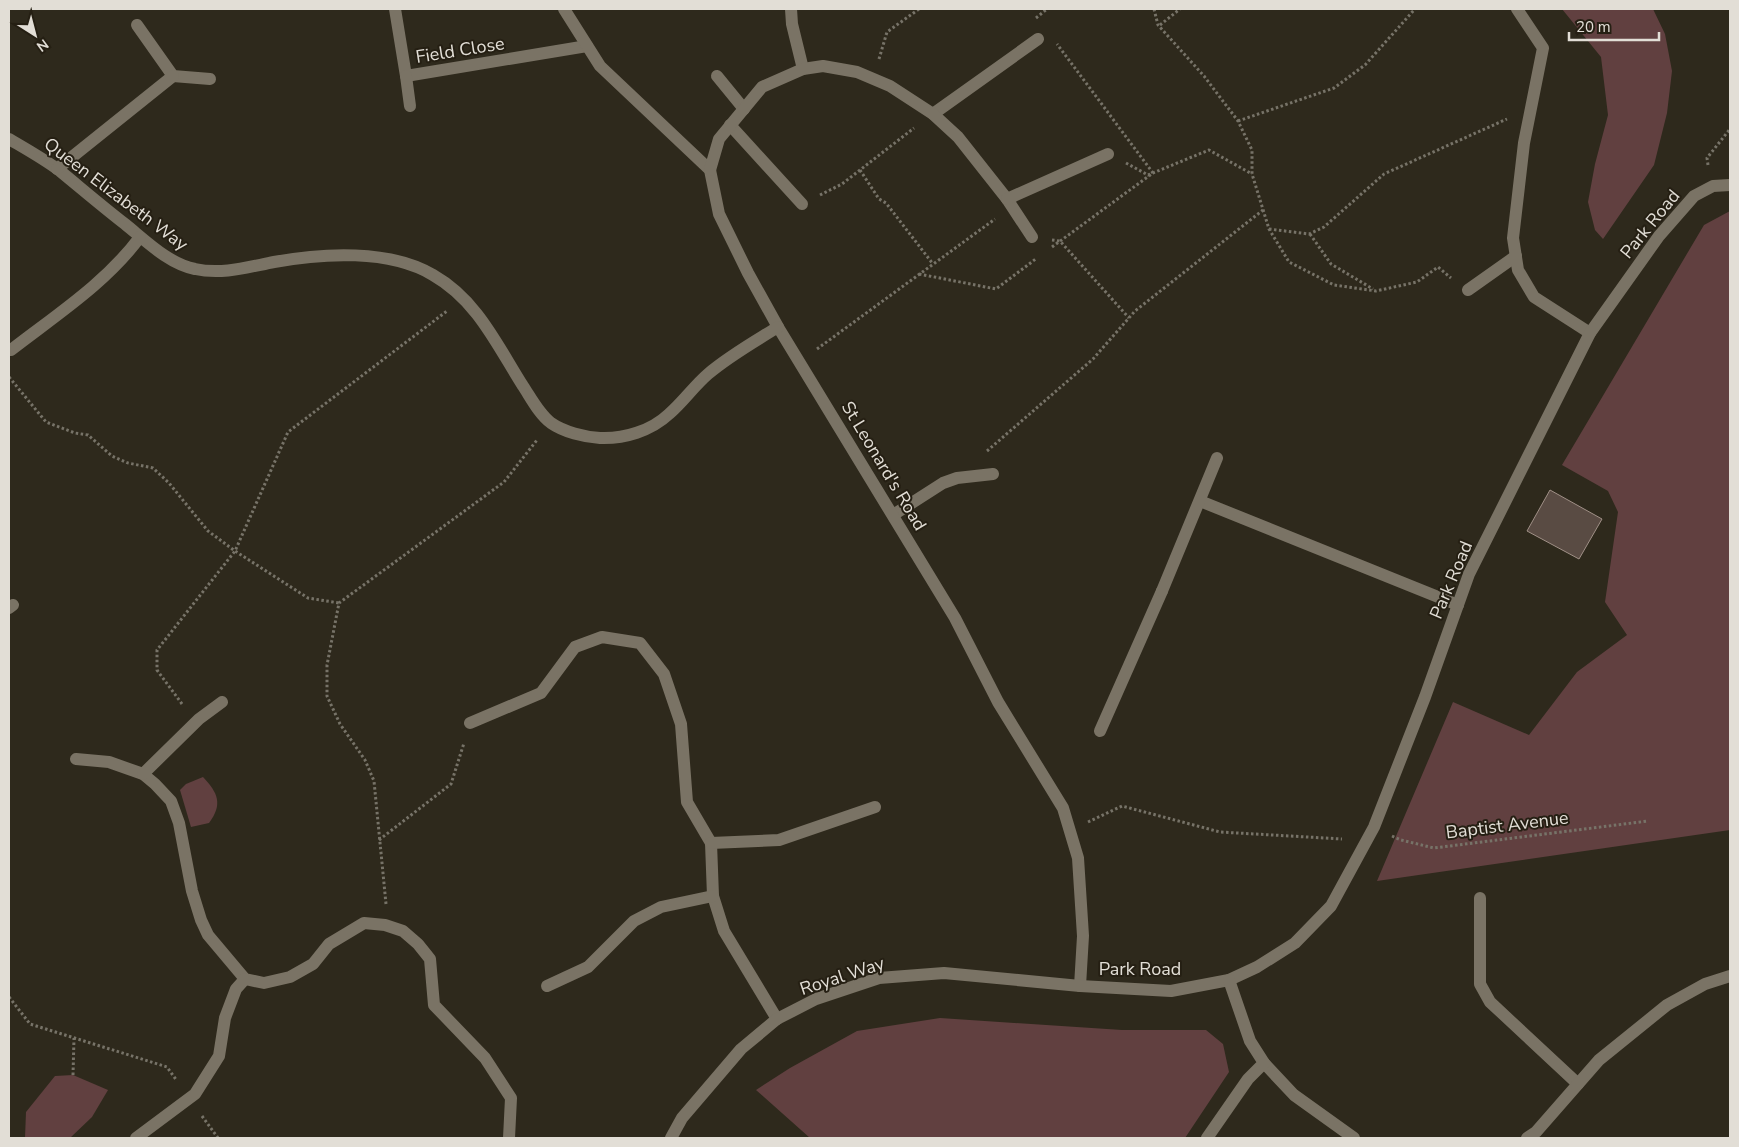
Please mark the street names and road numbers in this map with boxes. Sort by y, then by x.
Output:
street label: Field Close [414,31,506,69]
street label: Queen Elizabeth Way [39,132,193,257]
street label: Park Road [1615,184,1685,264]
street label: St Leonard's Road [836,397,932,535]
street label: Park Road [1424,537,1478,623]
street label: Baptist Avenue [1444,806,1570,844]
street label: Royal Way [797,951,888,1001]
street label: Park Road [1099,957,1181,981]

